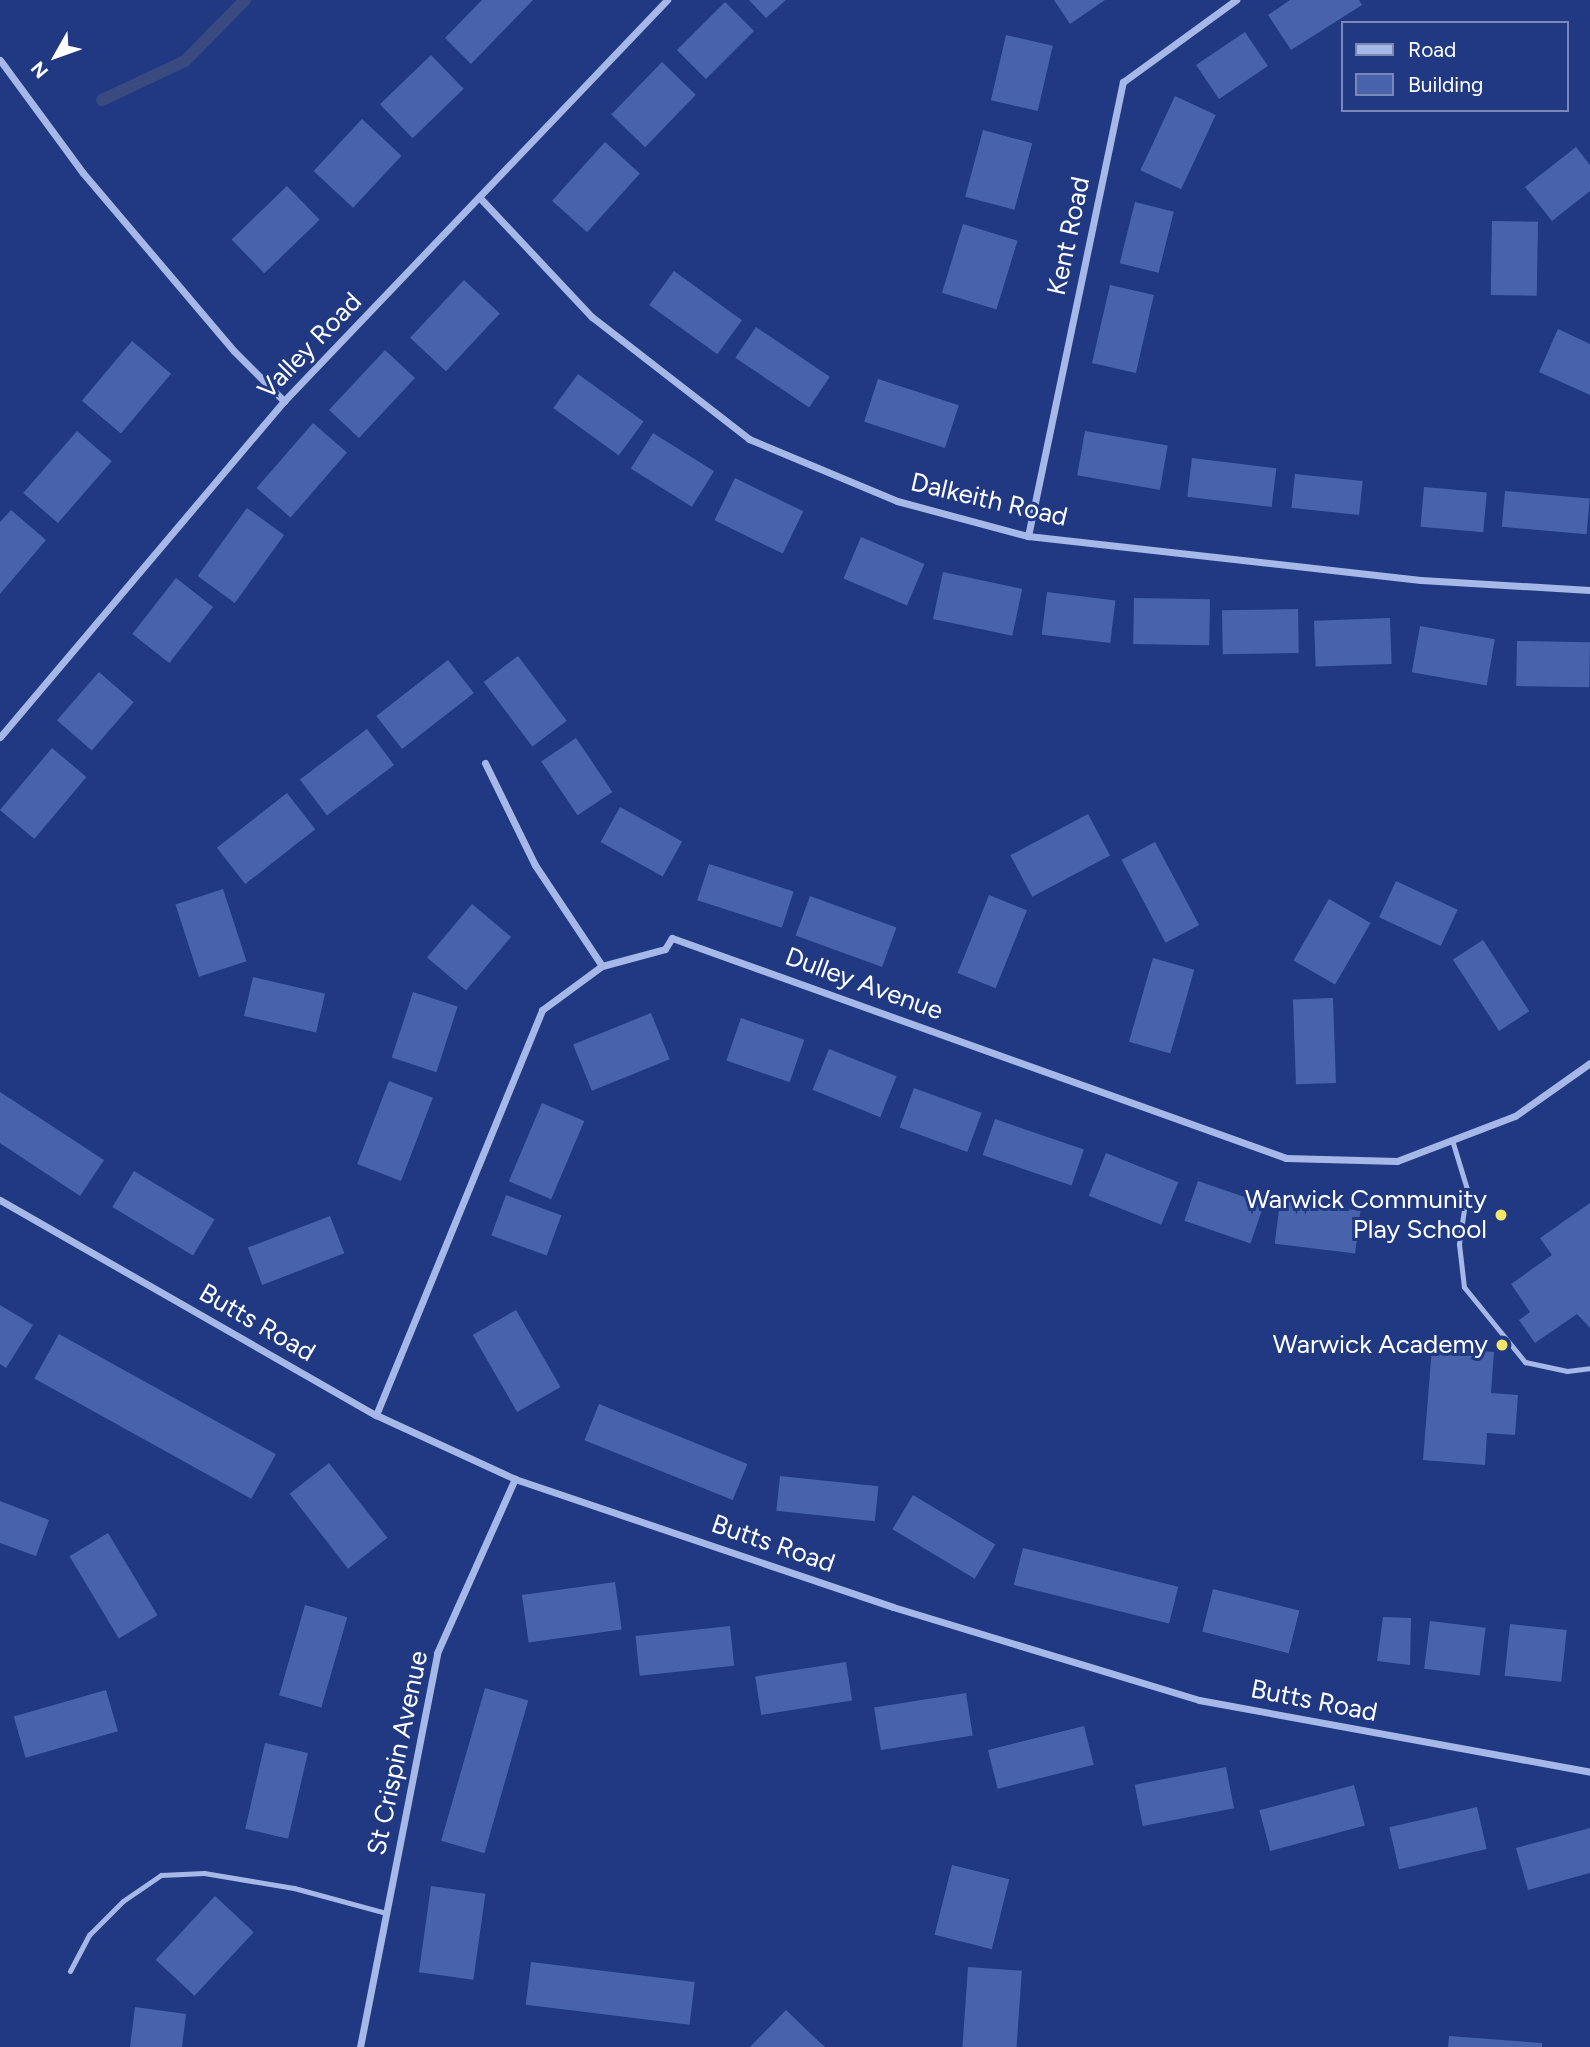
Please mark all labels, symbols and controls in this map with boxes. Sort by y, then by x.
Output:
north arrow [21,21,91,91]
legend [1342,21,1569,112]
text: Road [1408,37,1456,62]
text: N [26,57,53,83]
text: Building [1408,72,1483,97]
street label: Kent Road [1041,174,1097,298]
street label: Valley Road [252,286,368,406]
street label: Dalkeith Road [908,467,1070,533]
street label: Dulley Avenue [781,941,947,1027]
place label: Warwick Community Play School [1245,1184,1487,1246]
marker: Warwick Community Play School [1493,1207,1509,1223]
street label: Butts Road [194,1277,320,1369]
place label: Warwick Academy [1273,1329,1488,1361]
marker: Warwick Academy [1494,1337,1510,1353]
street label: Butts Road [707,1508,839,1580]
street label: St Crispin Avenue [361,1648,435,1858]
street label: Butts Road [1248,1673,1380,1729]

